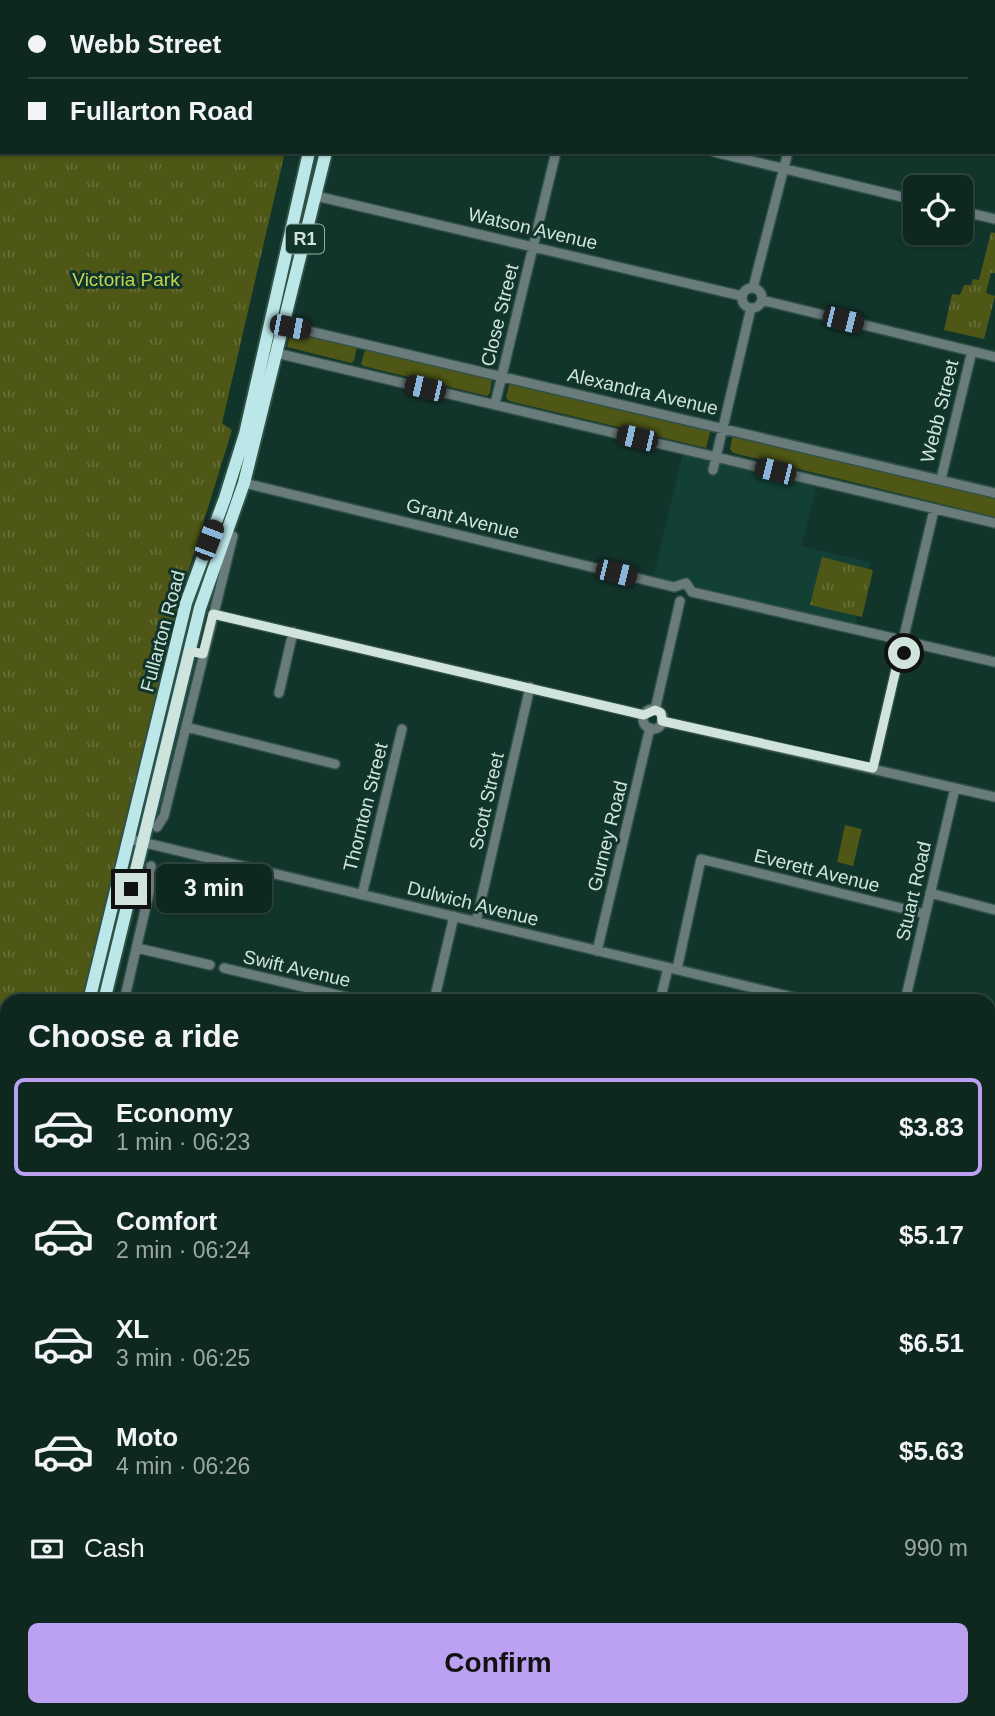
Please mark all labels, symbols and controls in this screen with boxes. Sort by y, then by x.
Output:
text: Webb Street [70,29,221,59]
text: Fullarton Road [70,96,253,126]
map controls [903,175,973,245]
button: locate [903,175,973,245]
street label: Watson Avenue [466,203,600,254]
road number: R1 [286,225,324,254]
street label: Close Street [477,261,522,368]
park label: Victoria Park [72,269,180,290]
car [821,305,866,335]
car [268,313,313,341]
street label: Webb Street [917,357,963,465]
street label: Alexandra Avenue [566,364,720,419]
car [403,373,448,403]
car [615,423,660,453]
car [753,456,798,486]
street label: Grant Avenue [404,494,522,543]
car [192,517,227,563]
car [594,558,639,588]
street label: Fullarton Road [136,568,189,694]
route start [888,637,920,669]
street label: Thornton Street [339,740,392,874]
street label: Scott Street [465,750,508,852]
street label: Gurney Road [584,779,631,893]
street label: Stuart Road [892,839,935,943]
street label: Everett Avenue [752,845,882,896]
callout: 3 min [156,864,271,914]
route end [115,873,147,905]
text: 3 min [184,875,244,901]
street label: Dulwich Avenue [405,877,541,930]
street label: Swift Avenue [241,946,353,991]
text: Choose a ride [28,1018,240,1054]
icon: car [32,1096,95,1159]
text: Economy [116,1098,233,1128]
text: $3.83 [899,1112,964,1142]
text: 1 min · 06:23 [116,1129,250,1155]
icon: car [32,1204,95,1267]
text: Comfort [116,1206,217,1236]
text: $5.17 [899,1220,964,1250]
text: 2 min · 06:24 [116,1237,250,1263]
icon: car [32,1312,95,1375]
text: XL [116,1314,149,1344]
text: $6.51 [899,1328,964,1358]
text: 3 min · 06:25 [116,1345,250,1371]
icon: car [32,1420,95,1483]
text: Moto [116,1422,178,1452]
text: $5.63 [899,1436,964,1466]
text: 4 min · 06:26 [116,1453,250,1479]
icon: cash [28,1530,66,1568]
text: Cash [84,1533,145,1563]
text: 990 m [904,1535,968,1561]
button: Confirm [28,1623,968,1703]

